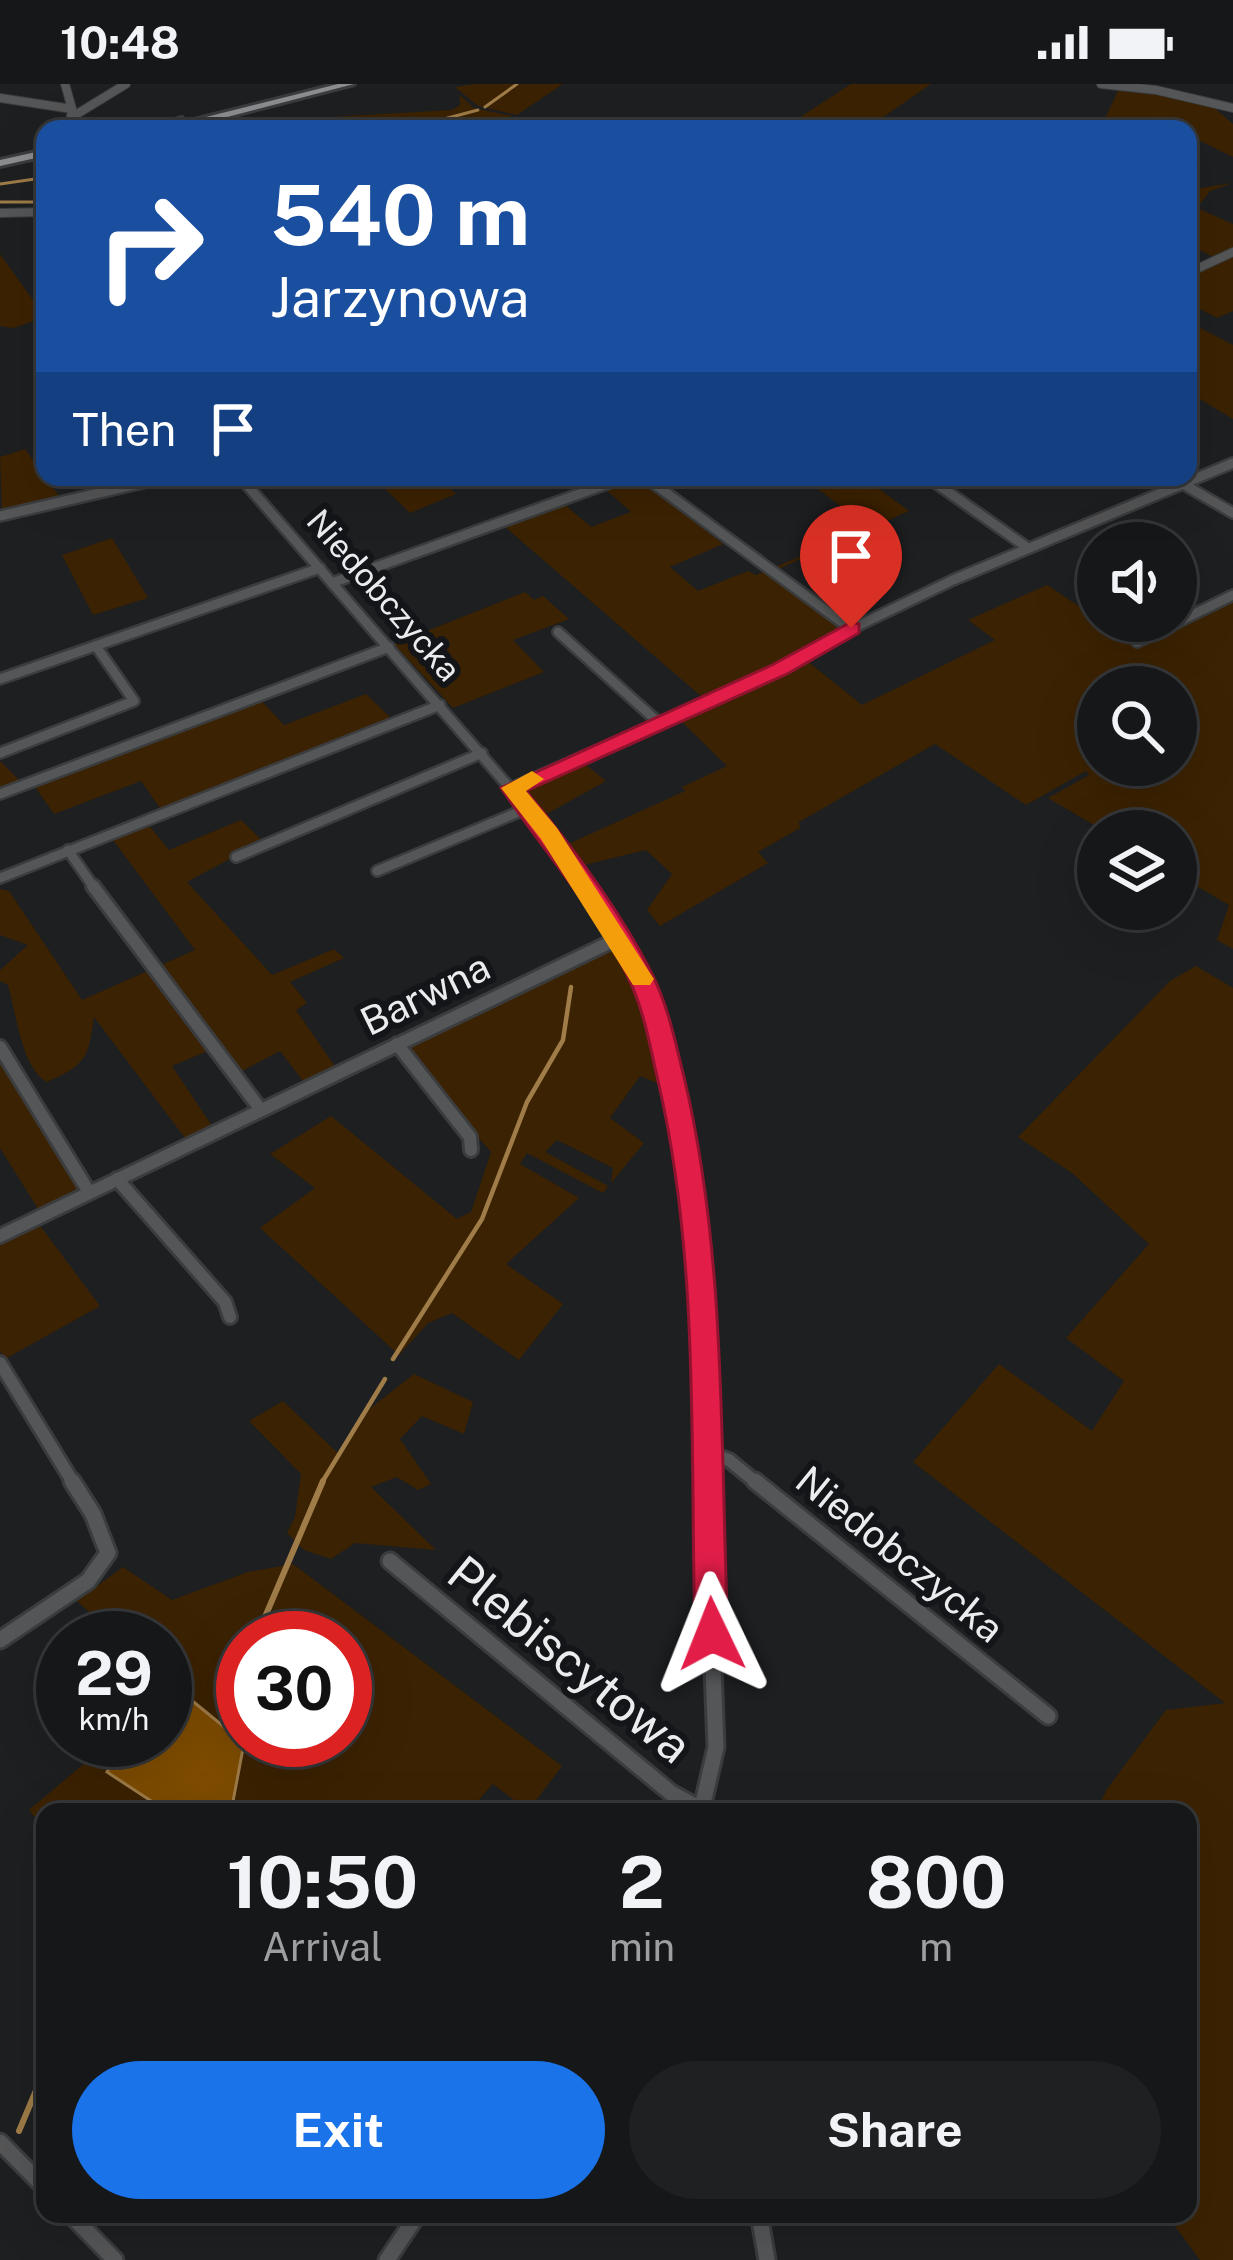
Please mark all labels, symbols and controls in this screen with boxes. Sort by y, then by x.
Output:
text: 10:48 [60,16,180,69]
text: 540 m [270,165,530,264]
icon: right [72,168,228,324]
text: Jarzynowa [270,266,529,329]
icon: arrive [200,396,266,462]
text: Then [72,403,176,456]
street label: Niedobczycka [299,502,469,688]
pin [800,505,902,628]
map controls [1077,522,1197,930]
button: sound [1077,522,1197,642]
icon: arrive [818,523,884,589]
button: search [1077,666,1197,786]
button: layers [1077,810,1197,930]
street label: Barwna [353,943,497,1045]
street label: Niedobczycka [787,1456,1013,1652]
street label: Plebiscytowa [437,1544,703,1774]
position arrow [649,1571,775,1697]
speed limit sign: 30 [216,1611,372,1767]
text: 29 [75,1638,153,1709]
text: km/h [79,1701,149,1737]
text: 10:50 [227,1840,418,1924]
text: 2 [619,1840,665,1924]
text: 800 [866,1840,1006,1924]
text: Arrival [262,1924,383,1970]
text: min [609,1924,675,1970]
text: m [919,1924,953,1970]
button: Exit [72,2061,605,2199]
button: Share [629,2061,1161,2199]

